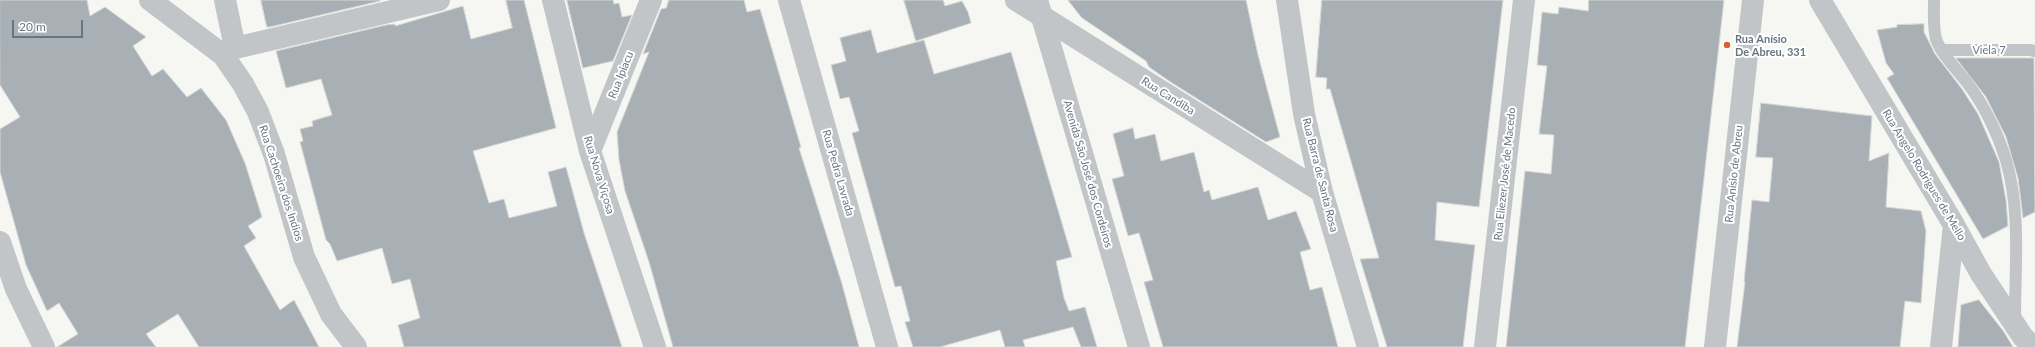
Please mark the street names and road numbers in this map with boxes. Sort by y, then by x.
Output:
street label: Viela 7 [1972,43,2006,57]
street label: Rua Ipiacu [606,49,636,101]
street label: Rua Candiba [1139,74,1197,118]
street label: Avenida São José dos Cordeiros [1061,99,1115,249]
street label: Rua Eliezer José de Macedo [1491,107,1519,241]
street label: Rua Angelo Rodrigues de Mello [1880,107,1968,243]
street label: Rua Barra de Santa Rosa [1299,117,1341,233]
street label: Rua Cachoeira dos Indios [256,123,306,243]
street label: Rua Anísio de Abreu [1722,125,1746,223]
street label: Rua Pedra Lavrada [819,128,857,218]
street label: Rua Nova Viçosa [581,134,617,216]

